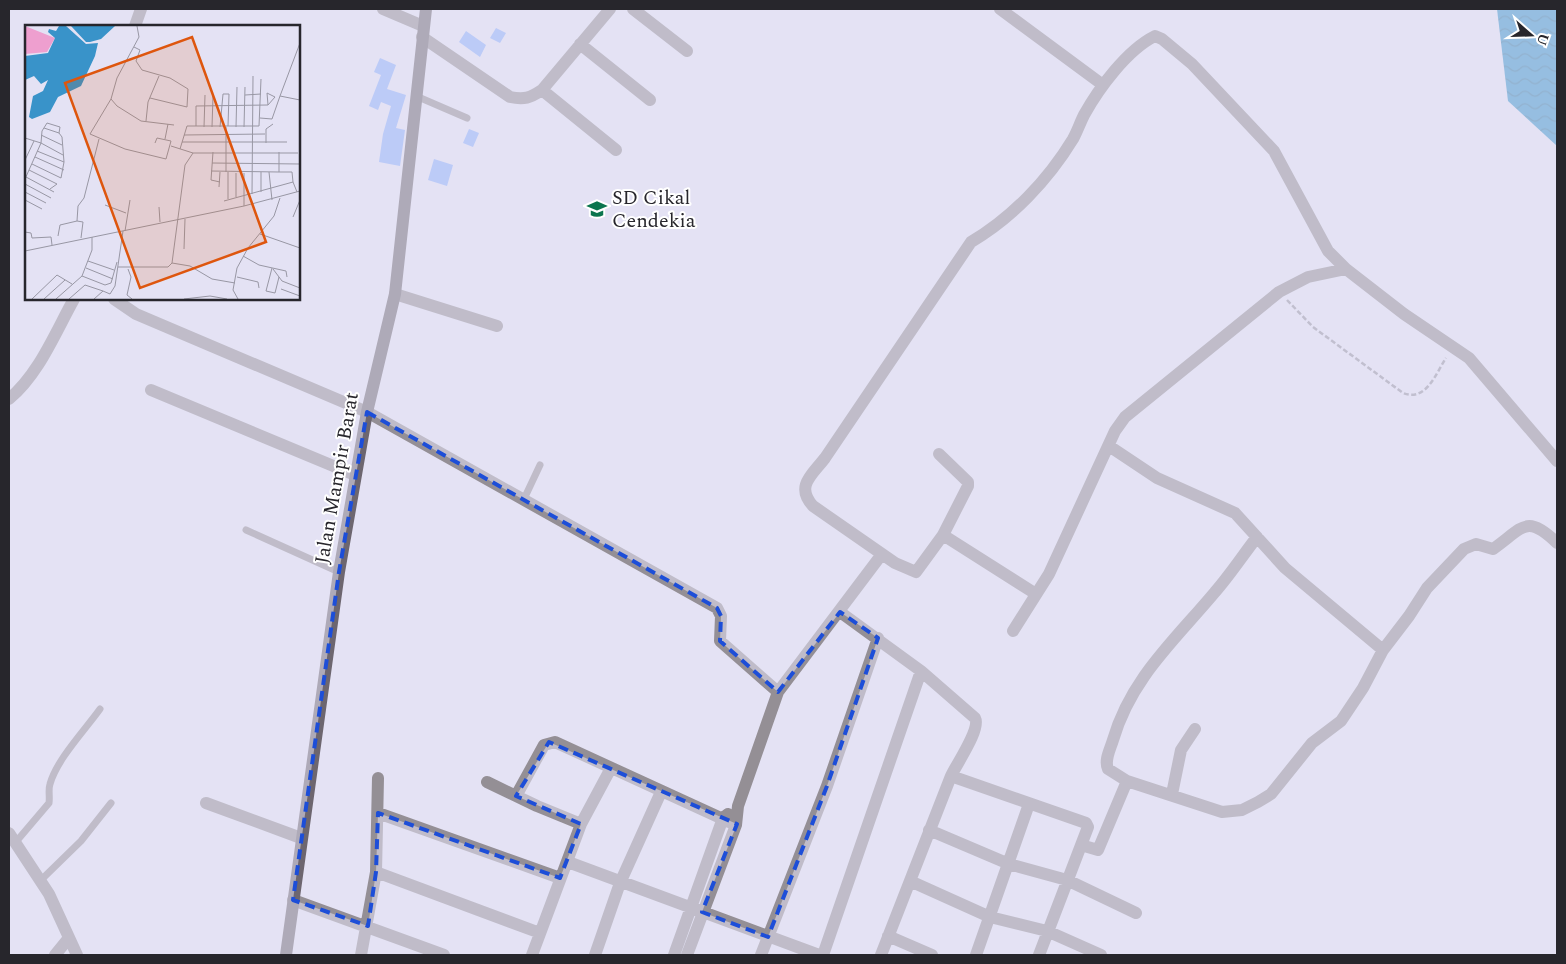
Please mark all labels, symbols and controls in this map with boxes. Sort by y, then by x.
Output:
north arrow [1506,10,1556,60]
inset map [25,25,300,300]
text: U [1531,30,1555,49]
place label: SD Cikal Cendekia [612,183,696,236]
school or university icon: SD Cikal Cendekia [586,198,608,220]
street label: Jalan Mampir Barat [307,390,367,566]

